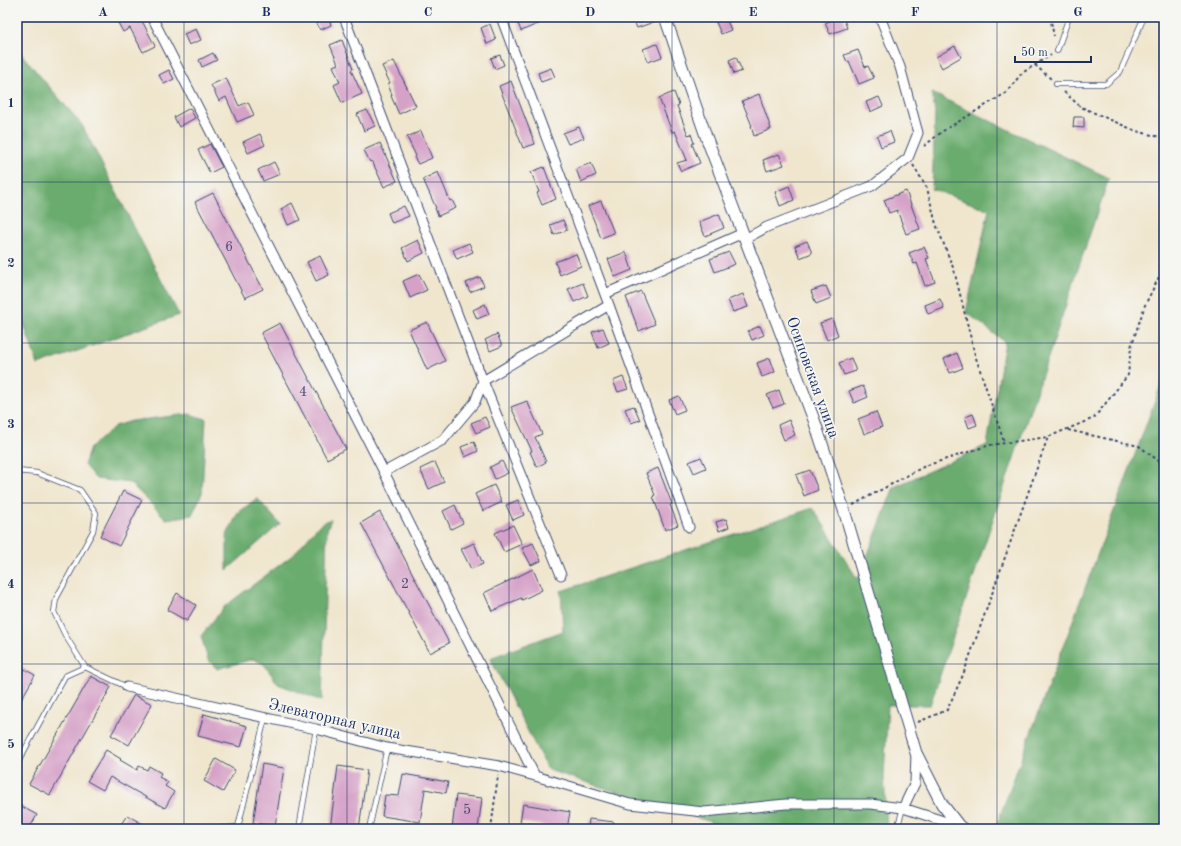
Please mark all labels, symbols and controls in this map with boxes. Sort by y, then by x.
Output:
text: A [98,6,108,19]
text: B [261,6,271,19]
text: C [424,6,432,19]
text: D [585,6,595,19]
text: E [749,6,758,19]
text: F [911,6,920,19]
text: G [1073,6,1083,19]
scale bar [1015,38,1091,64]
text: 50 m [1021,46,1048,59]
text: 1 [7,97,15,110]
house number: 6 [225,240,233,254]
text: 2 [7,257,15,270]
street label: Осиповская улица [783,315,842,441]
house number: 4 [299,385,307,399]
text: 3 [7,418,15,431]
house number: 2 [401,577,409,591]
text: 4 [7,578,15,591]
street label: Элеваторная улица [267,697,402,743]
text: 5 [7,738,15,751]
house number: 5 [463,803,471,817]

